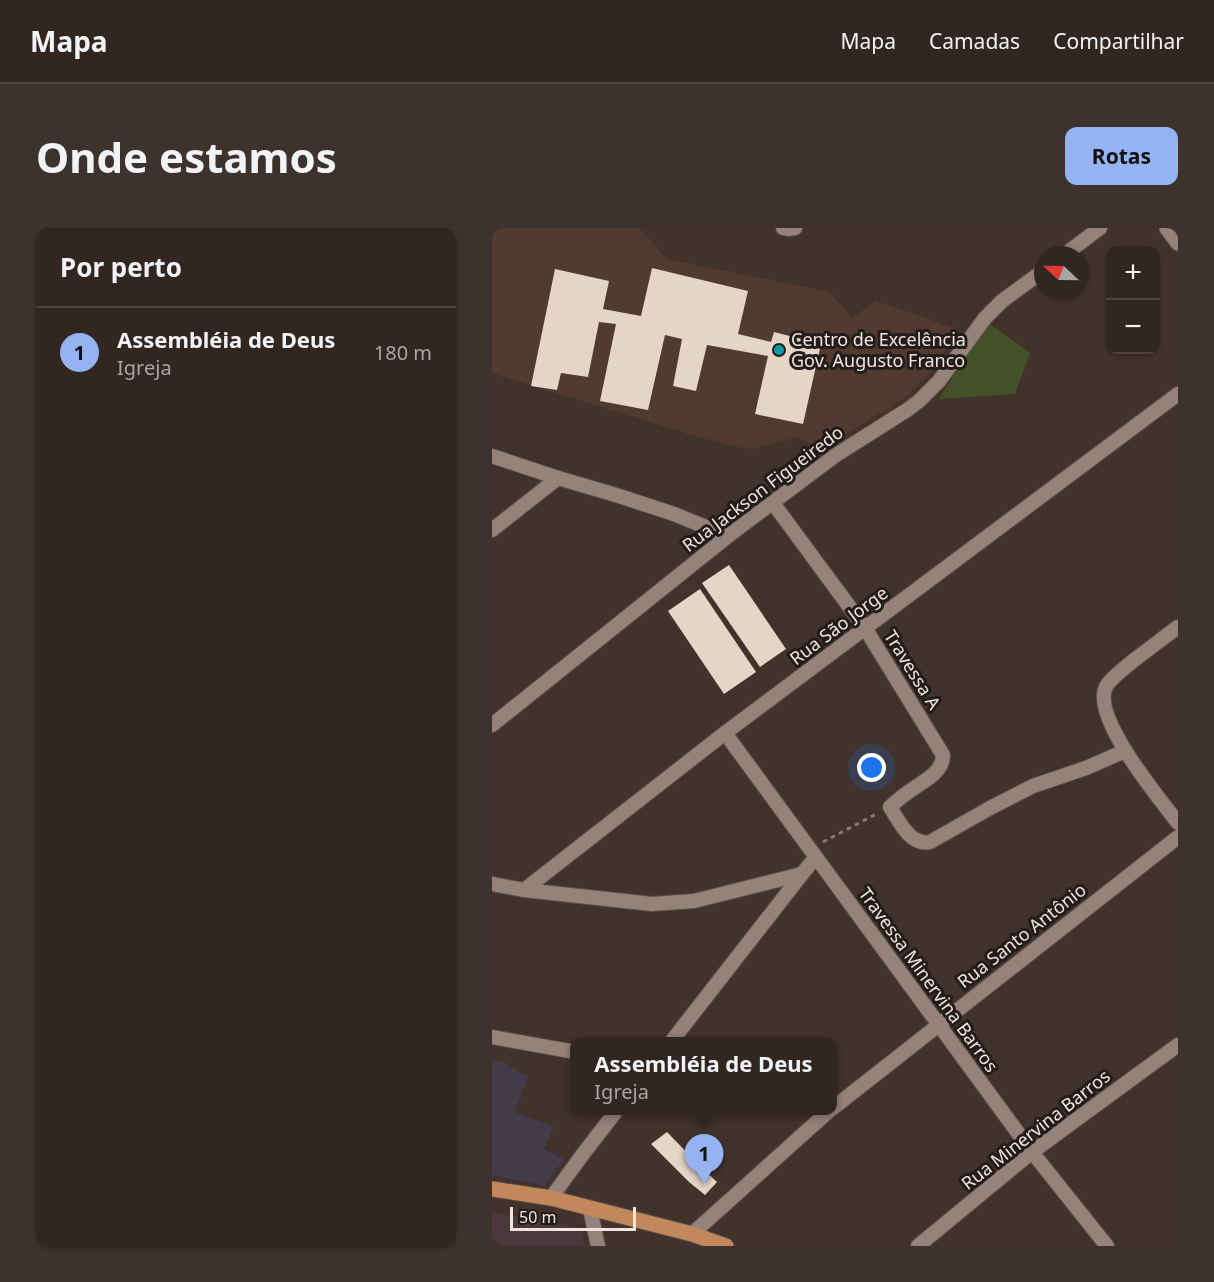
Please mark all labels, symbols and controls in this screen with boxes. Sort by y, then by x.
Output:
text: Mapa [30,22,108,60]
text: Mapa [840,27,896,55]
text: Camadas [929,27,1020,55]
text: Compartilhar [1053,27,1184,55]
button: Rotas [1065,127,1178,185]
text: Onde estamos [36,128,337,185]
north arrow [1034,246,1088,300]
map controls [1106,246,1160,354]
button: + [1106,246,1160,300]
text: Por perto [60,249,182,285]
button: − [1106,300,1160,354]
text: Assembléia de Deus [117,324,335,354]
place label: Centro de Excelência Gov. Augusto Franco [791,327,966,372]
text: 1 [74,339,85,366]
text: 180 m [374,339,432,366]
marker: Centro de Excelência Gov. Augusto Franco [772,343,786,357]
text: Igreja [117,354,172,381]
street label: Rua Jackson Figueiredo [677,420,848,557]
street label: Rua São Jorge [784,580,892,670]
street label: Travessa A [879,625,947,714]
your location [857,753,886,782]
street label: Rua Santo Antônio [952,877,1091,993]
street label: Travessa Minervina Barros [854,882,1004,1077]
popup [570,1037,837,1115]
text: Assembléia de Deus [594,1048,813,1078]
street label: Rua Minervina Barros [956,1064,1115,1195]
text: Igreja [594,1078,649,1105]
pin: 1 [684,1134,724,1184]
scale bar [510,1204,636,1232]
text: 50 m [519,1206,556,1228]

